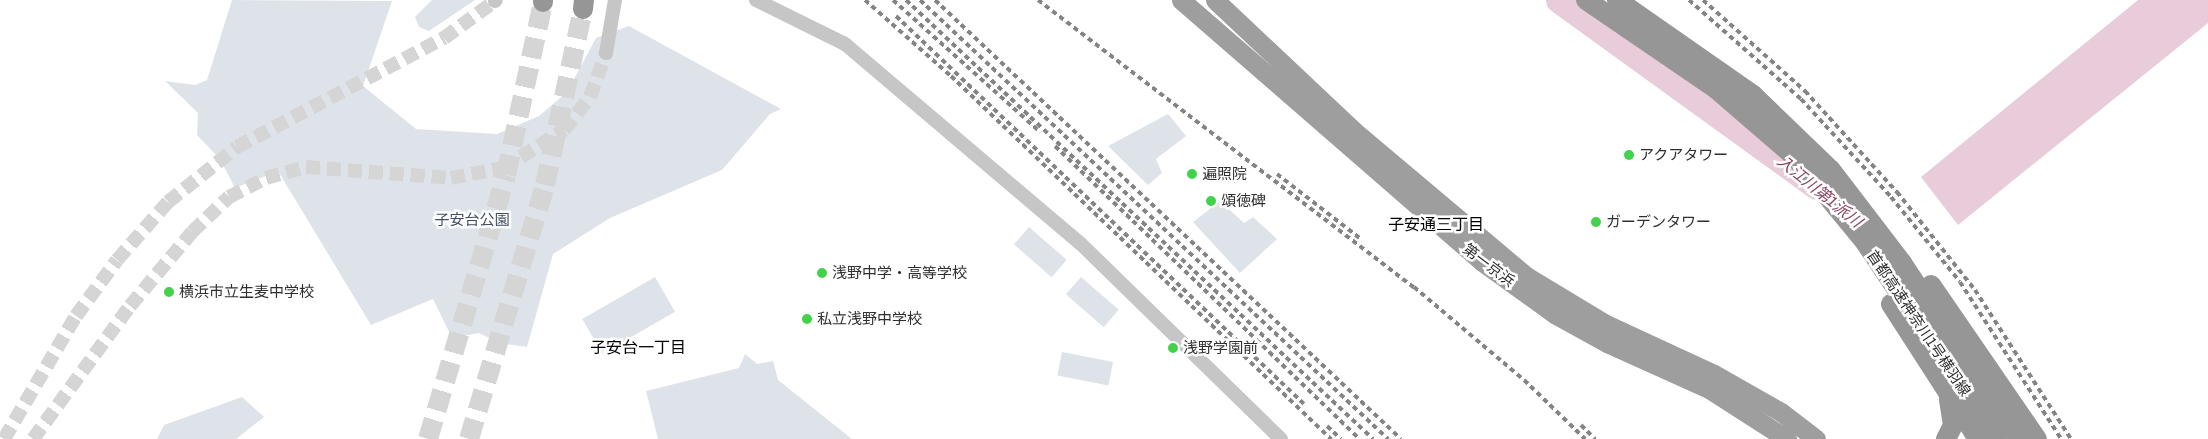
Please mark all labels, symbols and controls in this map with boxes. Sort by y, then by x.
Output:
place label: アクアタワー [1639,146,1729,164]
marker: アクアタワー [1623,149,1635,161]
water label: 入江川第1派川 [1774,151,1866,231]
place label: 遍照院 [1202,165,1247,183]
marker: 遍照院 [1186,168,1198,180]
place label: 頌徳碑 [1221,192,1266,210]
marker: 頌徳碑 [1205,195,1217,207]
park label: 子安台公園 [435,211,509,229]
place label: ガーデンタワー [1606,213,1711,231]
district label: 子安通三丁目 [1388,214,1484,234]
marker: ガーデンタワー [1590,216,1602,228]
street label: 第一京浜 [1460,240,1518,290]
street label: 首都高速神奈川1号横羽線 [1863,247,1975,399]
place label: 浅野中学・高等学校 [832,264,967,282]
marker: 浅野中学・高等学校 [816,267,828,279]
place label: 横浜市立生麦中学校 [179,283,314,301]
marker: 横浜市立生麦中学校 [163,286,175,298]
place label: 私立浅野中学校 [817,310,922,328]
marker: 私立浅野中学校 [801,313,813,325]
district label: 子安台一丁目 [590,337,686,357]
place label: 浅野学園前 [1183,339,1258,357]
marker: 浅野学園前 [1167,342,1179,354]

